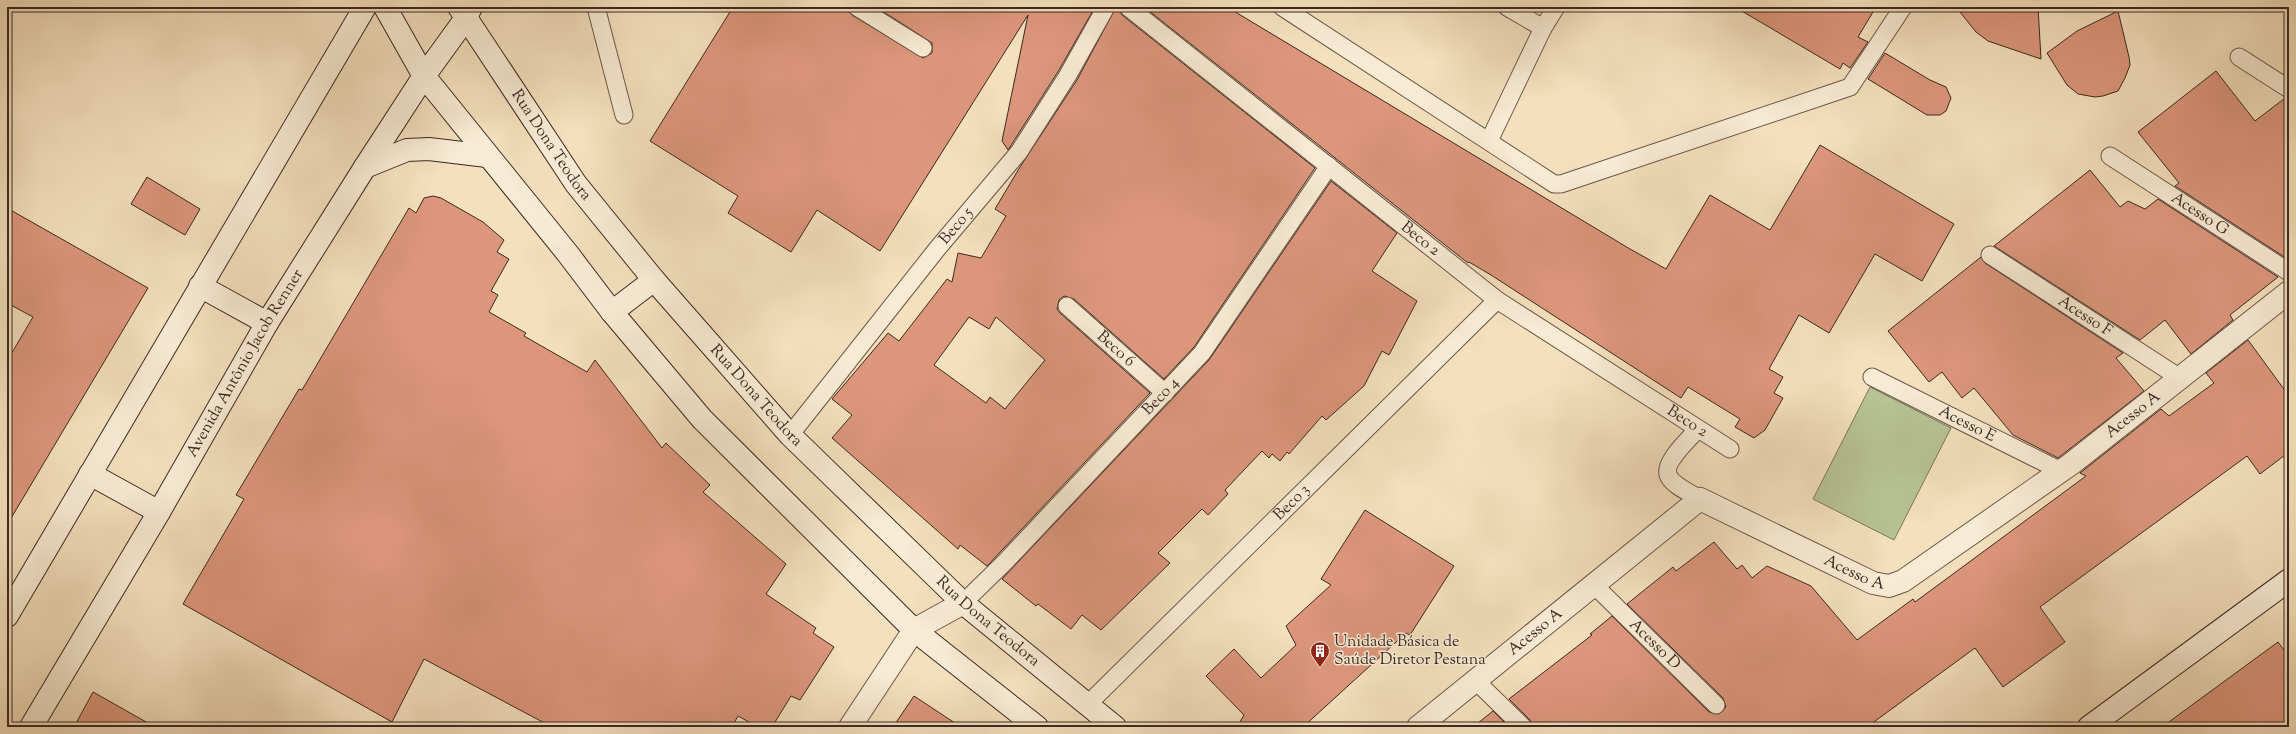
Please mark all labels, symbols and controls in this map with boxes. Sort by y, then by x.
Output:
street label: Rua Dona Teodora [505,85,597,206]
street label: Acesso G [2166,187,2233,241]
street label: Beco 5 [934,202,979,250]
street label: Beco 2 [1396,216,1445,262]
street label: Avenida Antônio Jacob Renner [181,265,309,462]
street label: Acesso F [2053,290,2117,343]
street label: Beco 6 [1091,326,1140,373]
street label: Rua Dona Teodora [704,339,808,453]
street label: Beco 4 [1137,372,1185,421]
street label: Acesso A [2101,386,2166,444]
street label: Beco 2 [1662,400,1713,444]
street label: Acesso E [1934,400,2000,448]
street label: Beco 3 [1268,479,1315,526]
street label: Acesso A [1820,549,1886,596]
street label: Rua Dona Teodora [930,571,1045,673]
street label: Acesso A [1503,603,1568,661]
street label: Acesso D [1624,614,1686,675]
place label: Unidade Básica de Saúde Diretor Pestana [1334,631,1486,672]
building icon: Unidade Básica de Saúde Diretor Pestana [1309,640,1331,668]

